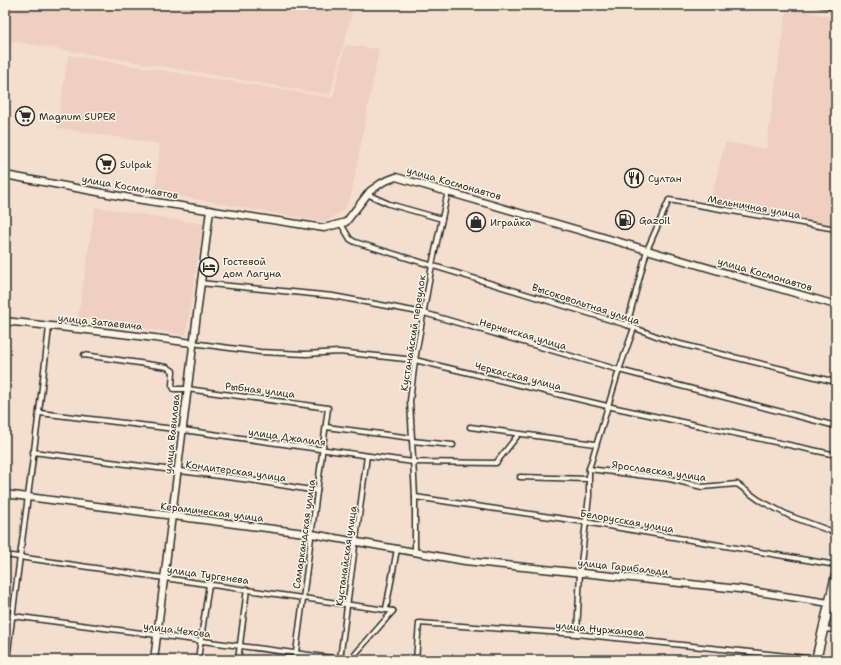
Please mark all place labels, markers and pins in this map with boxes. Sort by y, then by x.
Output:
supermarket icon: Magnum SUPER [14,105,36,127]
place label: Magnum SUPER [39,110,116,123]
supermarket icon: Sulpak [95,153,117,175]
place label: Sulpak [120,158,152,171]
restaurant icon: Султан [623,167,645,189]
place label: Султан [648,172,682,185]
fuel station icon: Gazoil [614,209,636,231]
shop icon: Играйка [465,211,487,233]
place label: Gazoil [639,214,670,227]
place label: Играйка [490,216,532,229]
place label: Гостевой дом Лагуна [223,255,282,280]
hotel icon: Гостевой дом Лагуна [198,256,220,278]

